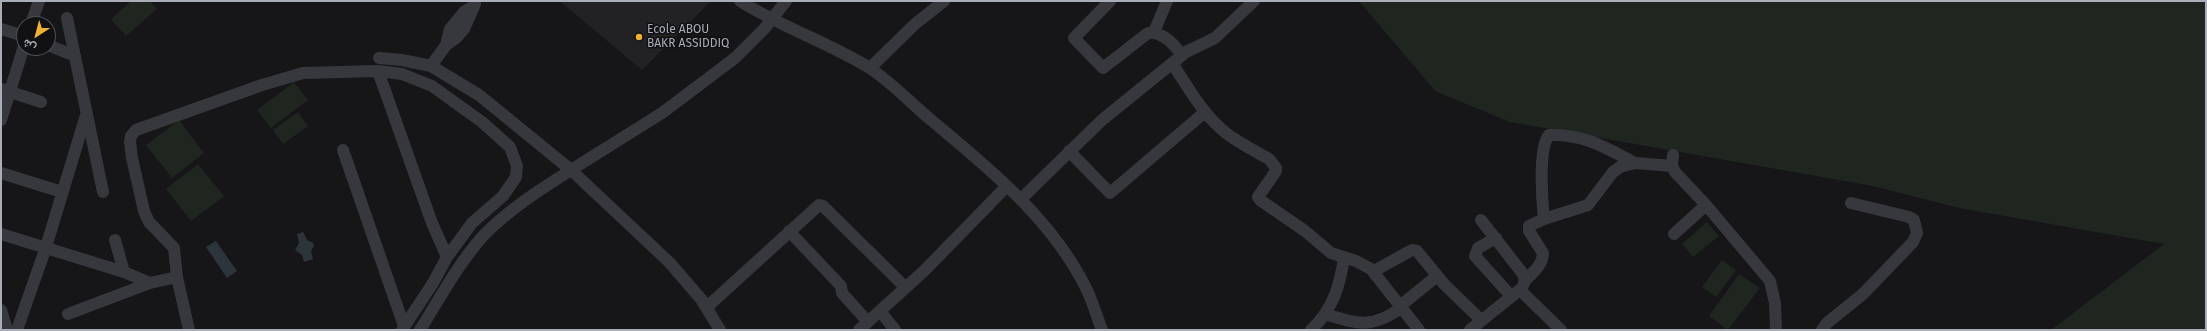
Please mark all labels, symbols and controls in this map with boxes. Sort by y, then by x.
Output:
north arrow [16,16,56,56]
place label: Ecole ABOU BAKR ASSIDDIQ [647,23,729,51]
marker: Ecole ABOU BAKR ASSIDDIQ [634,32,644,42]
text: ش [20,36,38,54]

